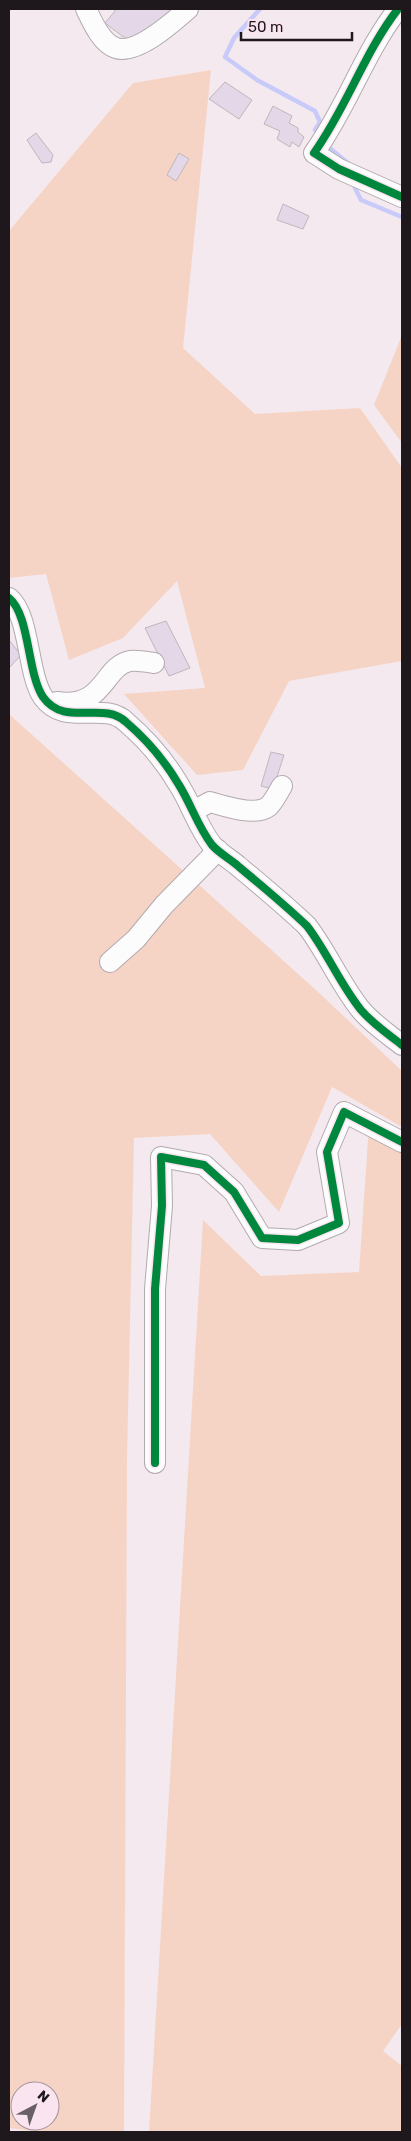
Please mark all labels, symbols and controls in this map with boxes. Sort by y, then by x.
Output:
scale bar [241,10,352,42]
text: 50 m [248,18,283,36]
north arrow [10,2081,60,2131]
text: N [34,2087,53,2106]

